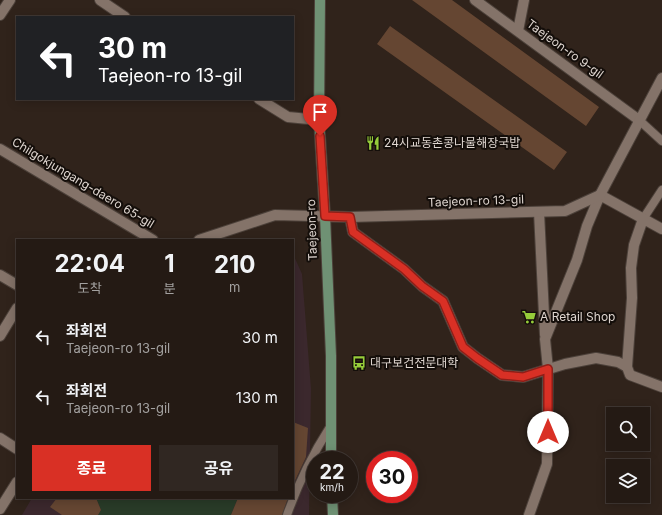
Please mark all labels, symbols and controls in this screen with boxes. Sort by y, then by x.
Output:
street label: Taejeon-ro 9-gil [524,16,607,82]
text: 30 m [98,31,167,65]
icon: left [32,32,84,84]
text: Taejeon-ro 13-gil [98,65,242,86]
pin [303,95,337,136]
icon: arrive [309,101,331,123]
street label: Chilgokjungang-daero 65-gil [9,134,157,231]
restaurant icon: 24시교동촌콩나물해장국밥 [365,135,381,151]
place label: 24시교동촌콩나물해장국밥 [384,135,520,150]
street label: Taejeon-ro 13-gil [428,191,524,210]
street label: Taejeon-ro [303,199,320,261]
text: 22:04 [54,249,125,278]
text: 1 [164,249,175,278]
text: 210 [214,250,256,279]
text: m [229,279,240,295]
text: 도착 [78,280,102,296]
text: 분 [164,280,175,296]
supermarket icon: A Retail Shop [521,309,537,325]
place label: A Retail Shop [540,309,615,324]
text: 좌회전 [66,321,107,340]
icon: left [32,326,54,348]
text: 30 m [242,328,278,347]
text: Taejeon-ro 13-gil [66,340,170,356]
bus stop icon: 대구보건전문대학 [351,355,367,371]
place label: 대구보건전문대학 [370,355,458,370]
text: 좌회전 [66,381,107,400]
icon: left [32,386,54,408]
text: 130 m [236,388,278,407]
text: Taejeon-ro 13-gil [66,400,170,416]
map controls [606,407,650,503]
button: search [606,407,650,451]
position arrow [527,411,569,453]
button: 종료 [32,445,151,491]
button: 공유 [159,445,278,491]
speed limit sign: 30 [366,451,418,503]
button: layers [606,459,650,503]
text: 22 [319,460,345,484]
text: km/h [320,481,344,493]

